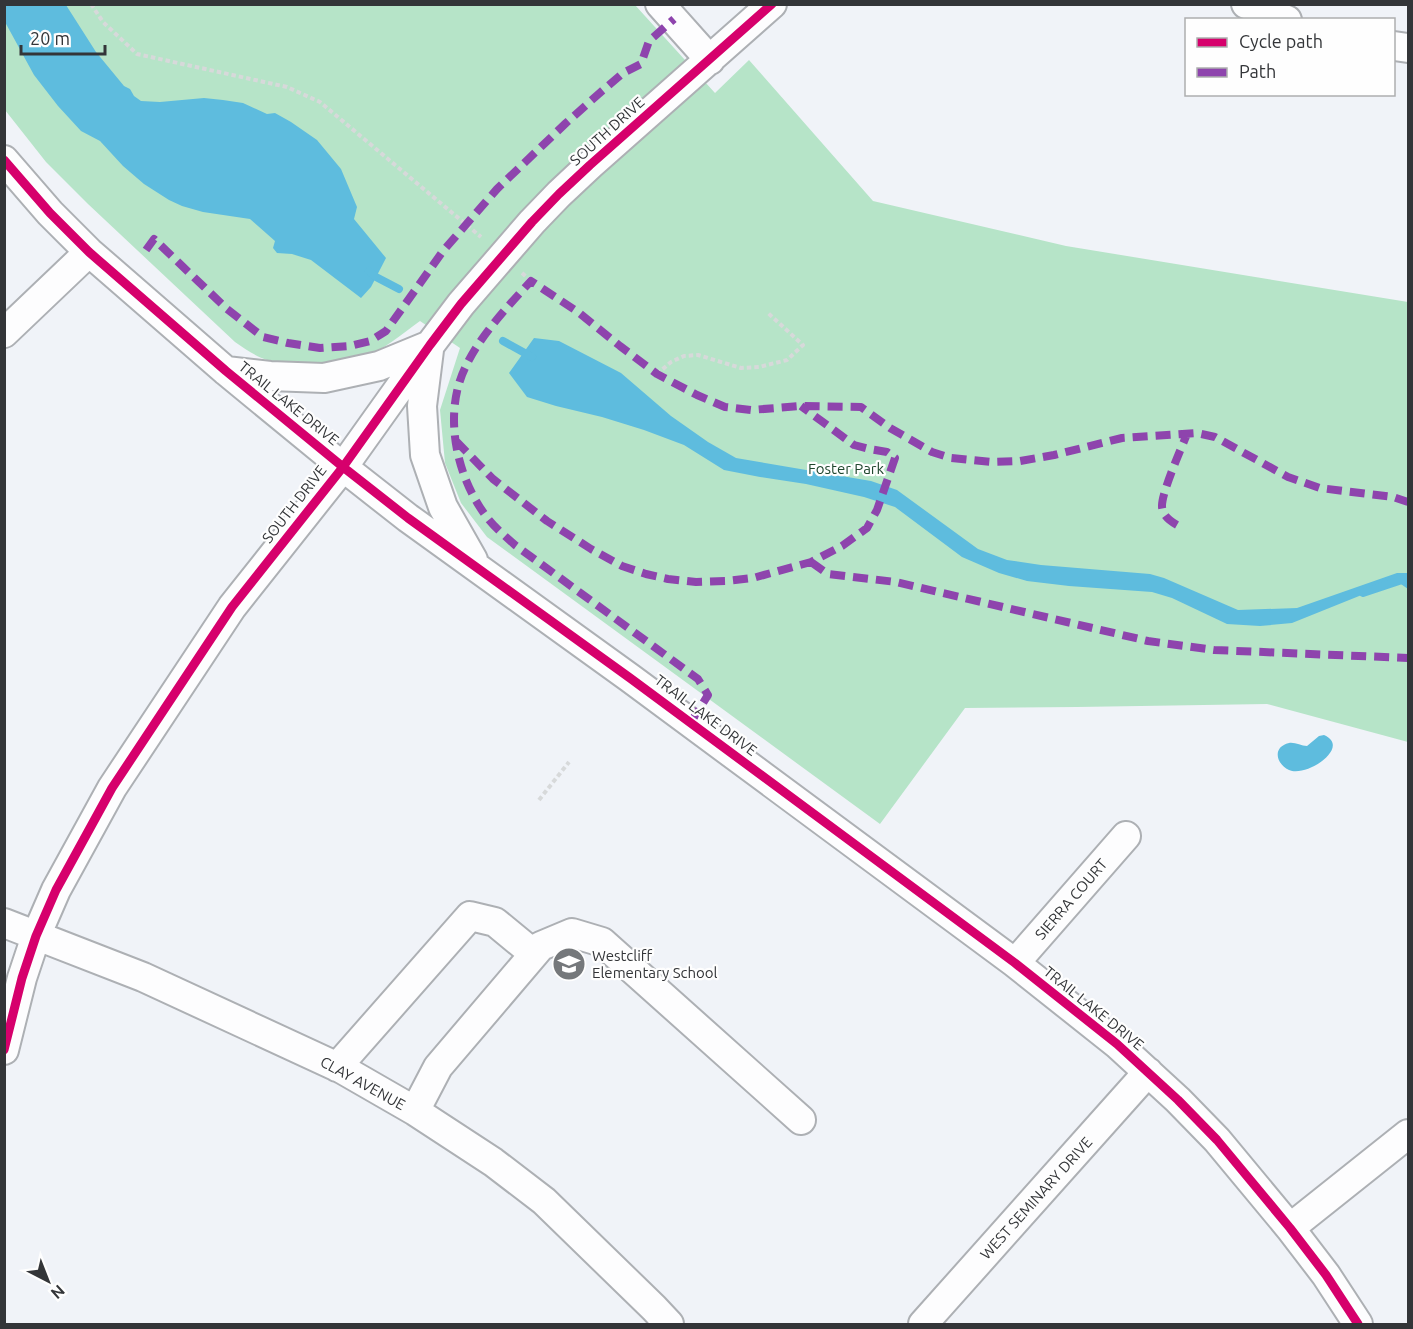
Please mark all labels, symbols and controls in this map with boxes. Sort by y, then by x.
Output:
scale bar [21,18,105,56]
legend [1185,18,1395,96]
text: 20 m [30,28,70,48]
text: Cycle path [1239,31,1323,51]
text: Path [1239,61,1276,81]
street label: SOUTH DRIVE [566,93,648,169]
street label: TRAIL LAKE DRIVE [236,358,342,448]
park label: Foster Park [808,460,885,477]
street label: SOUTH DRIVE [258,462,330,546]
street label: TRAIL LAKE DRIVE [652,671,760,759]
street label: SIERRA COURT [1031,855,1111,943]
school or university icon: Westcliff Elementary School [551,946,587,982]
place label: Westcliff Elementary School [592,947,718,981]
street label: TRAIL LAKE DRIVE [1041,963,1147,1053]
street label: CLAY AVENUE [318,1053,408,1113]
street label: WEST SEMINARY DRIVE [977,1133,1095,1263]
north arrow [18,1251,78,1311]
text: N [48,1281,68,1303]

